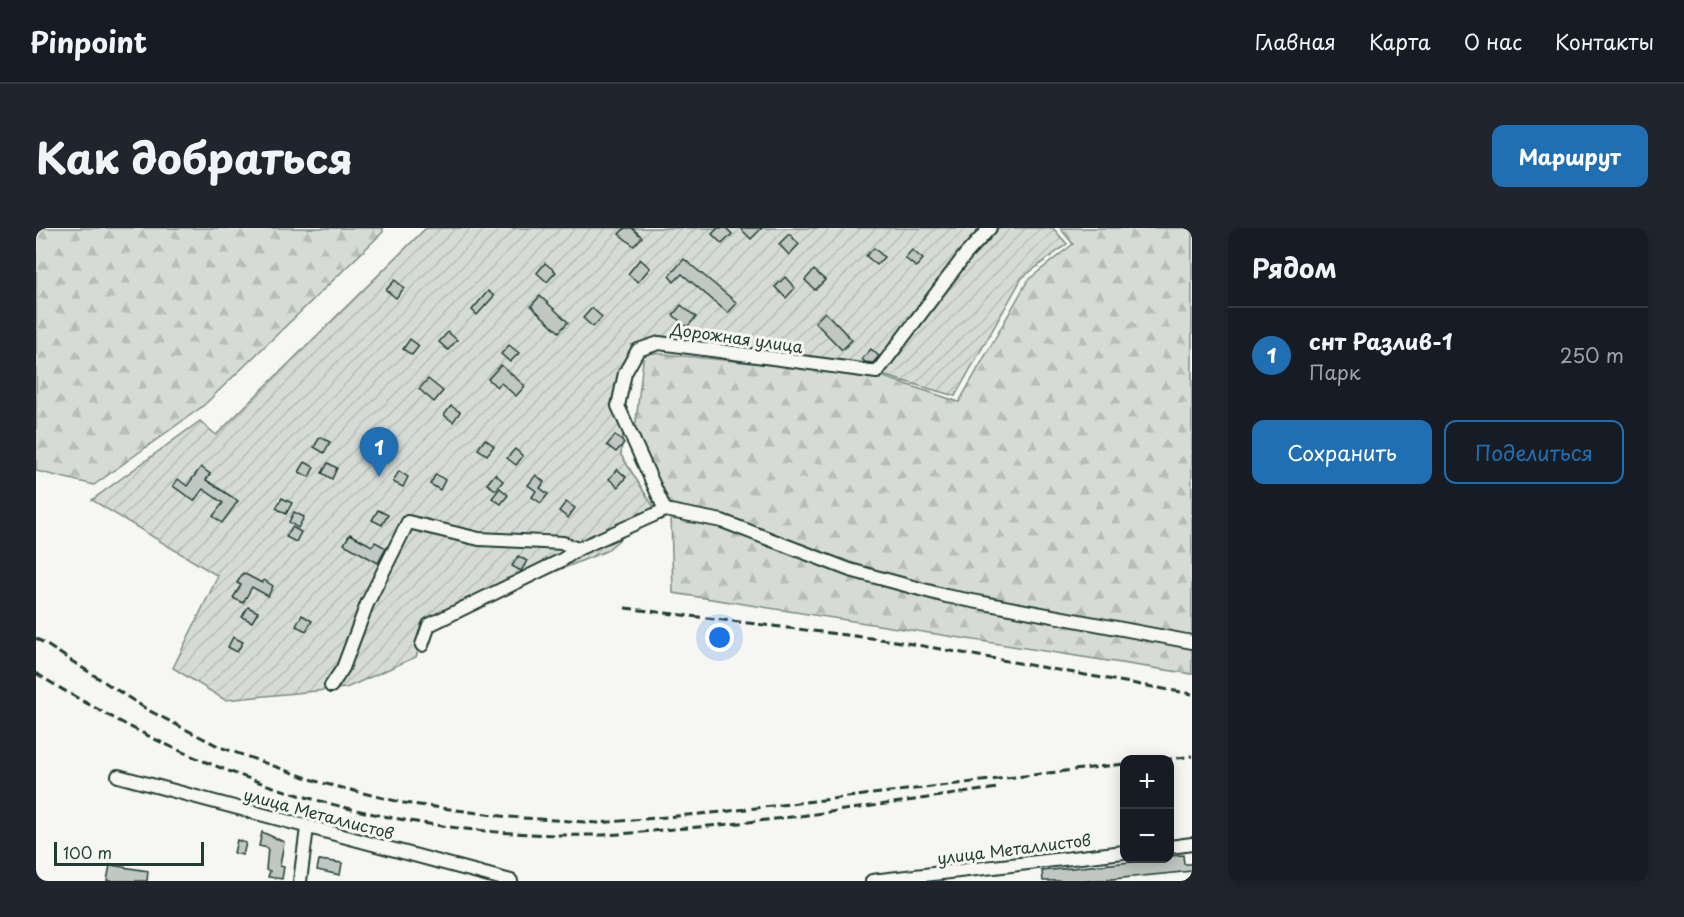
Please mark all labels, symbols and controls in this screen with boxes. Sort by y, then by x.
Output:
text: Pinpoint [30,20,147,63]
text: Главная [1255,25,1336,57]
text: Карта [1369,25,1431,57]
text: О нас [1464,25,1522,57]
text: Контакты [1555,25,1654,57]
text: Как добраться [36,125,353,188]
button: Маршрут [1492,125,1648,187]
text: Рядом [1252,248,1337,287]
street label: Дорожная улица [668,316,805,358]
text: снт Разлив-1 [1309,324,1453,357]
text: 1 [1267,340,1276,370]
text: 250 m [1560,340,1624,370]
text: Парк [1309,357,1361,387]
button: Сохранить [1252,420,1432,484]
button: Поделиться [1444,420,1624,484]
pin: 1 [360,428,398,477]
your location [705,623,734,652]
map controls [1120,755,1174,863]
button: + [1120,755,1174,809]
street label: улица Металлистов [241,781,397,845]
button: − [1120,809,1174,863]
street label: улица Металлистов [936,827,1092,869]
scale bar [54,839,204,866]
text: 100 m [63,840,112,864]

